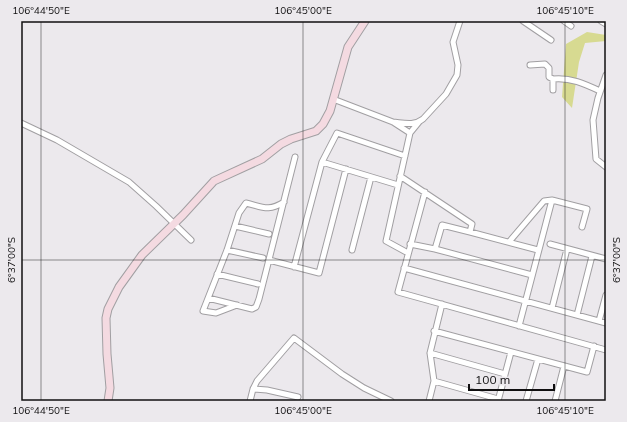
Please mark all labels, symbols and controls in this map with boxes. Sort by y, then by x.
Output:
text: 106°44'50"E [12,4,70,17]
text: 106°45'00"E [274,4,332,17]
text: 106°45'10"E [536,4,594,17]
text: 6°37'00"S [5,237,18,283]
text: 6°37'00"S [610,237,623,283]
scale bar [469,366,554,392]
text: 100 m [475,372,510,387]
text: 106°44'50"E [12,404,70,417]
text: 106°45'00"E [274,404,332,417]
text: 106°45'10"E [536,404,594,417]

